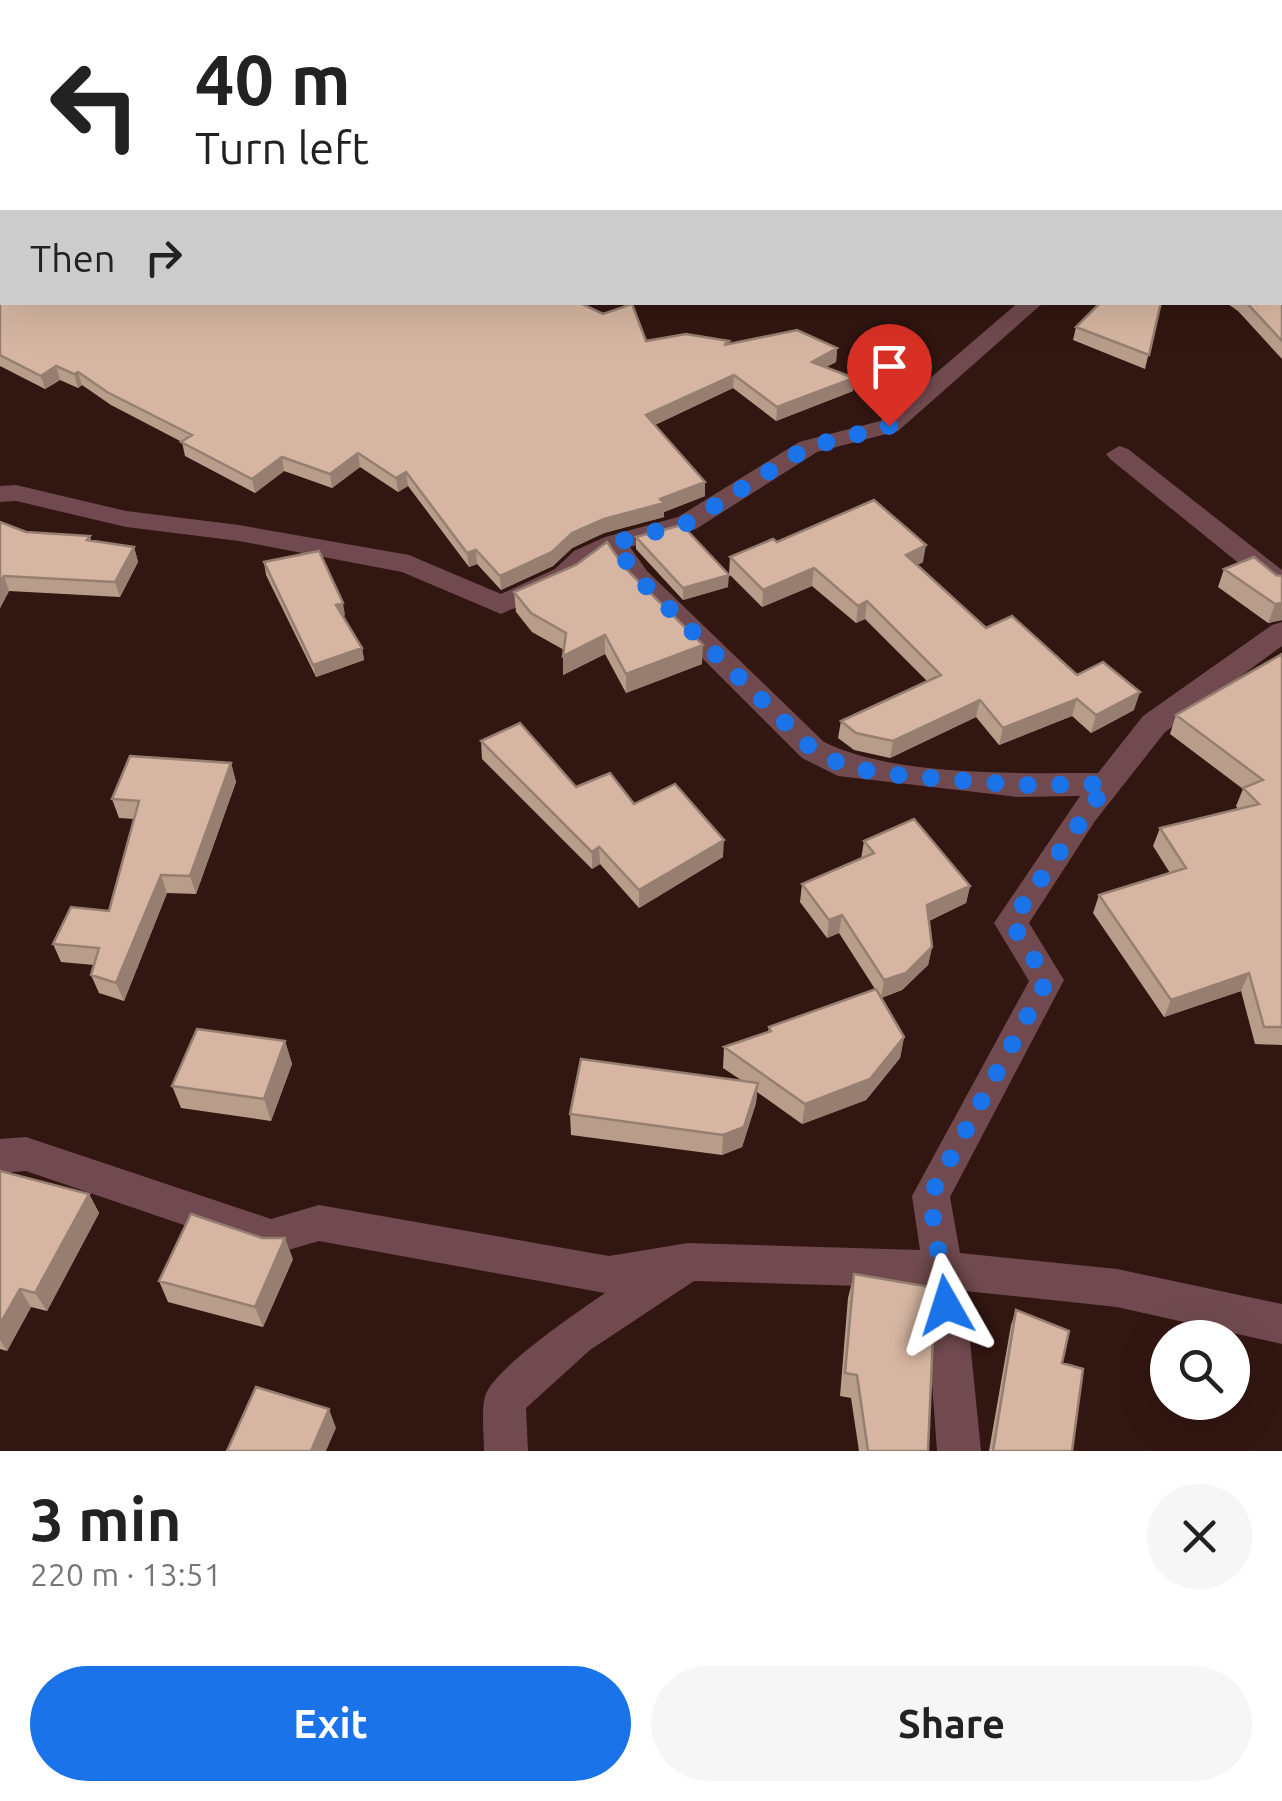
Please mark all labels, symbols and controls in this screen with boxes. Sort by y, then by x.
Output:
icon: left [30,40,160,170]
text: 40 m [195,40,351,118]
text: Turn left [195,122,369,173]
icon: right [136,230,191,285]
text: Then [30,237,116,279]
pin [847,324,932,427]
icon: arrive [862,339,917,394]
position arrow [894,1253,998,1357]
map controls [1150,1320,1250,1420]
button: search [1150,1320,1250,1420]
button: close [1147,1484,1252,1589]
text: 3 min [30,1485,182,1552]
text: 220 m · 13:51 [30,1556,222,1592]
button: Exit [30,1666,631,1781]
button: Share [651,1666,1252,1781]

